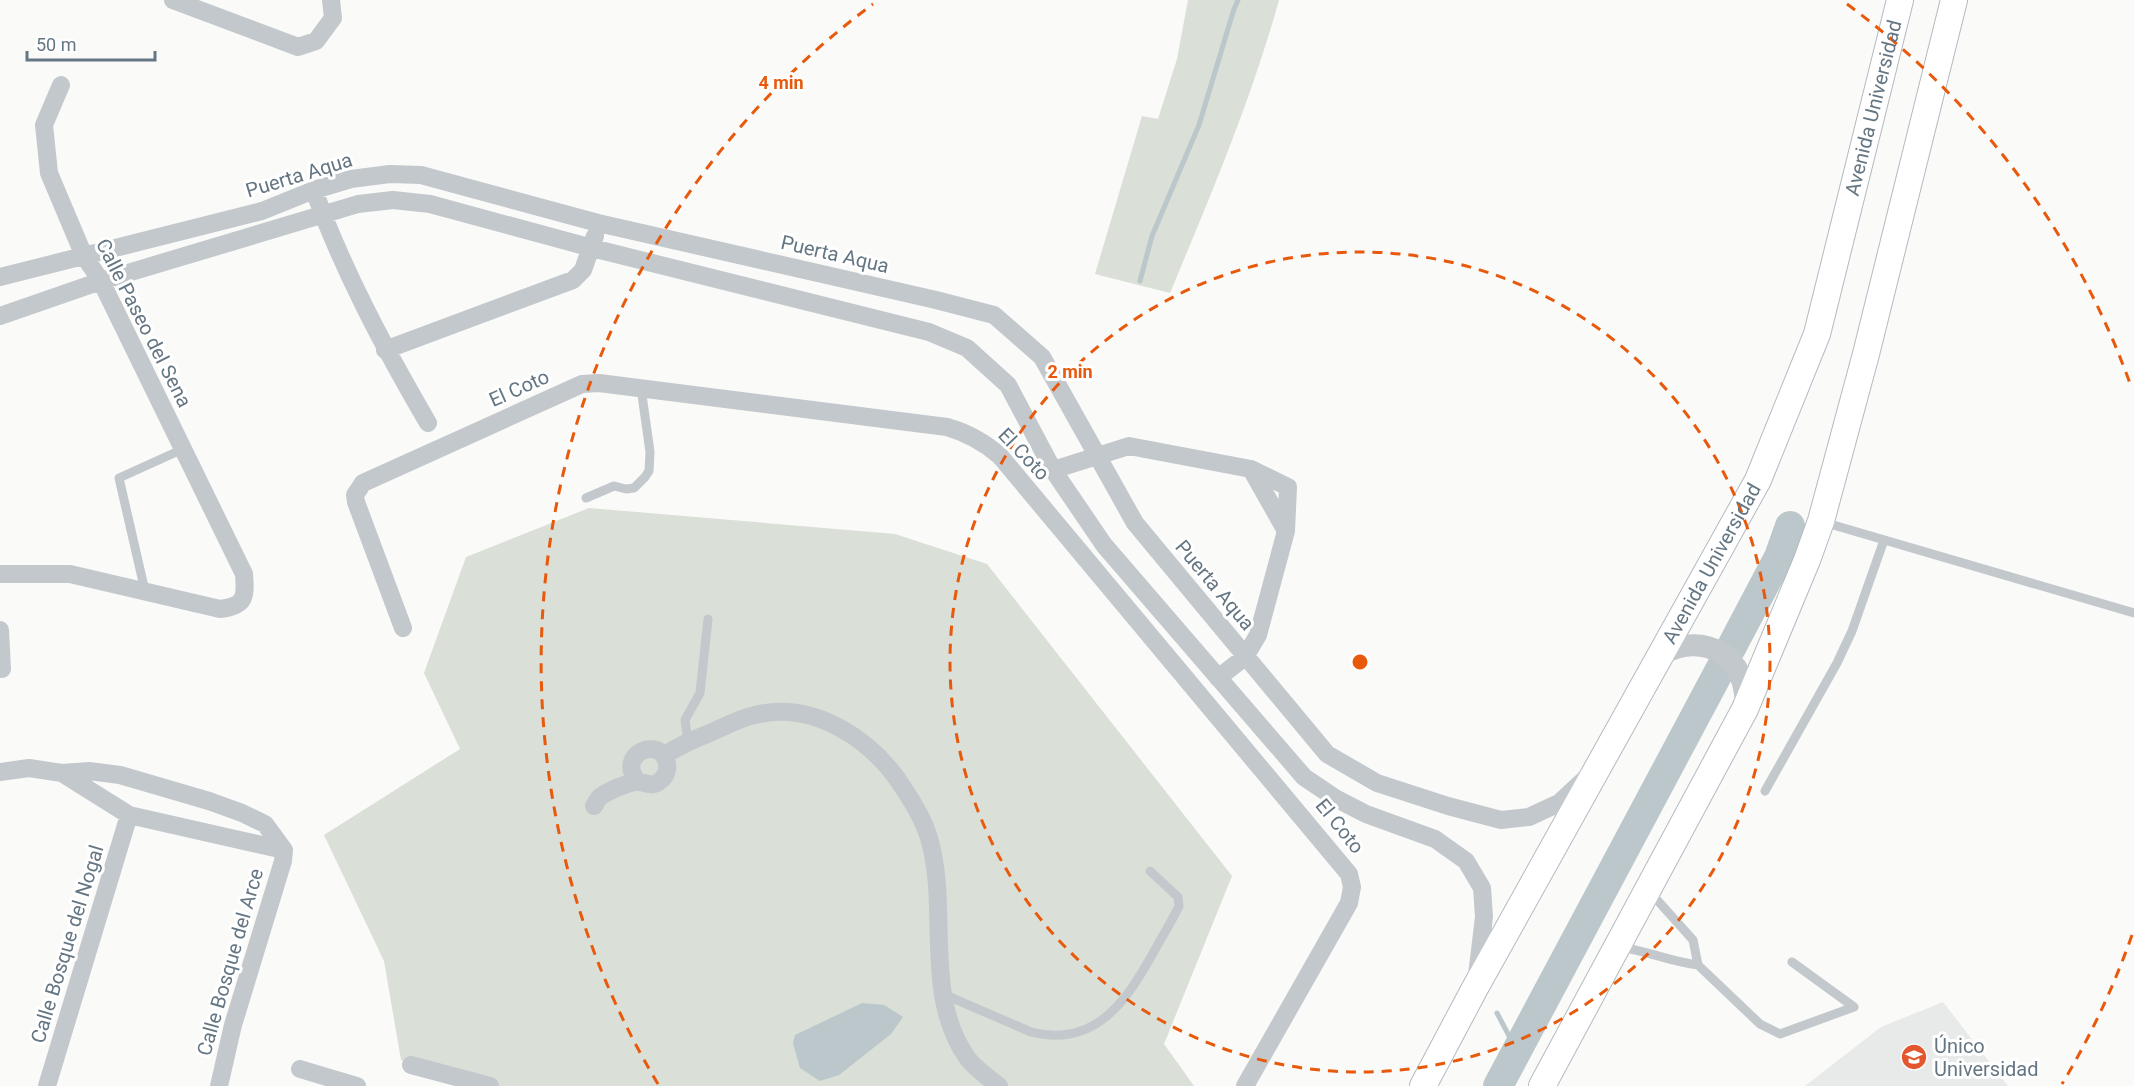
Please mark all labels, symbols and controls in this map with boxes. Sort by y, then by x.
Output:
street label: Avenida Universidad [1840,17,1907,198]
scale bar [27,24,154,62]
text: 50 m [36,34,76,55]
text: 4 min [758,72,804,93]
street label: Puerta Aqua [243,147,355,203]
street label: Puerta Aqua [779,230,891,278]
street label: Calle Paseo del Sena [91,235,197,411]
text: 2 min [1047,361,1093,382]
street label: El Coto [485,364,553,412]
street label: El Coto [993,423,1055,485]
street label: Avenida Universidad [1657,479,1766,648]
street label: Puerta Aqua [1170,535,1260,635]
centre of rings [1350,652,1370,672]
street label: El Coto [1311,794,1369,858]
street label: Calle Bosque del Nogal [25,842,109,1046]
street label: Calle Bosque del Arce [192,866,268,1058]
place label: Único Universidad [1934,1034,2038,1081]
school or university icon: Único Universidad [1899,1042,1929,1072]

